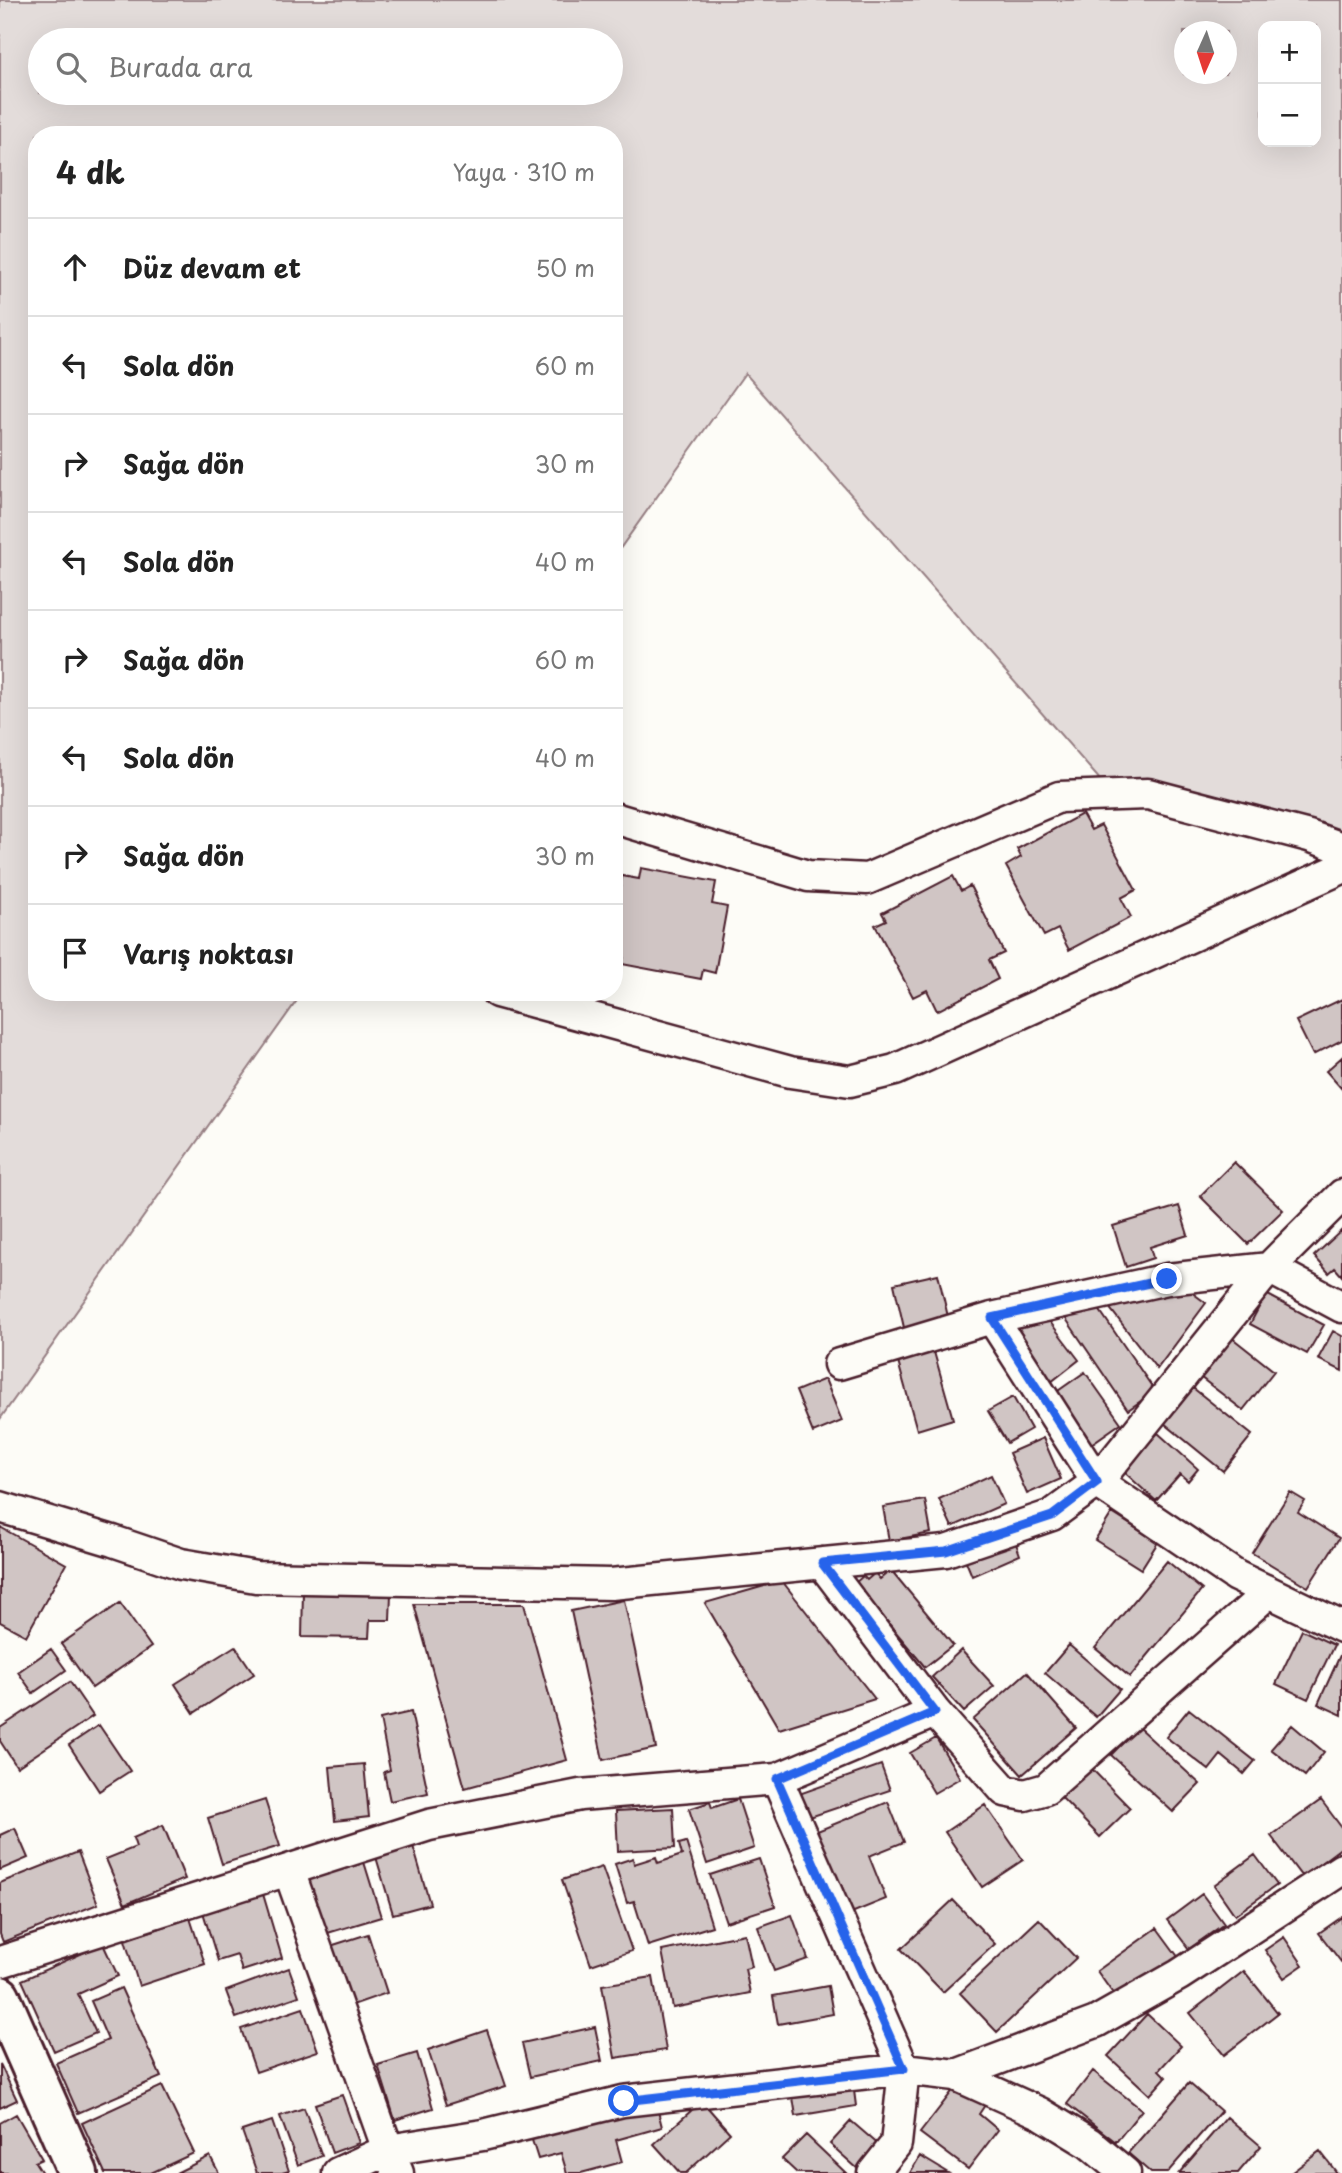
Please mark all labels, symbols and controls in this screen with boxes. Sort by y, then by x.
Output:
north arrow [1174,21,1237,84]
map controls [1258,21,1321,147]
button: + [1258,21,1321,84]
search box [28,28,623,105]
text: Burada ara [108,47,252,86]
icon: search [52,48,90,86]
button: − [1258,84,1321,147]
text: 4 dk [56,149,125,194]
text: Yaya · 310 m [453,154,595,189]
icon: ahead [56,248,94,286]
text: Düz devam et [123,248,301,287]
text: 50 m [535,250,595,285]
icon: left [56,346,94,384]
text: Sola dön [123,346,234,385]
text: 60 m [535,348,595,383]
icon: right [56,444,94,482]
text: Sağa dön [123,444,245,483]
text: 30 m [534,446,595,481]
icon: left [56,542,94,580]
text: Sola dön [123,542,234,581]
text: 40 m [535,544,595,579]
icon: right [56,640,94,678]
text: Sağa dön [123,640,245,679]
text: 60 m [535,642,595,677]
icon: left [56,738,94,776]
text: Sola dön [123,738,234,777]
text: 40 m [535,740,595,775]
icon: right [56,836,94,874]
text: Sağa dön [123,836,245,875]
text: 30 m [534,838,595,873]
icon: arrive [56,934,94,972]
text: Varış noktası [123,934,294,973]
route end [1151,1263,1182,1294]
route start [608,2085,639,2116]

